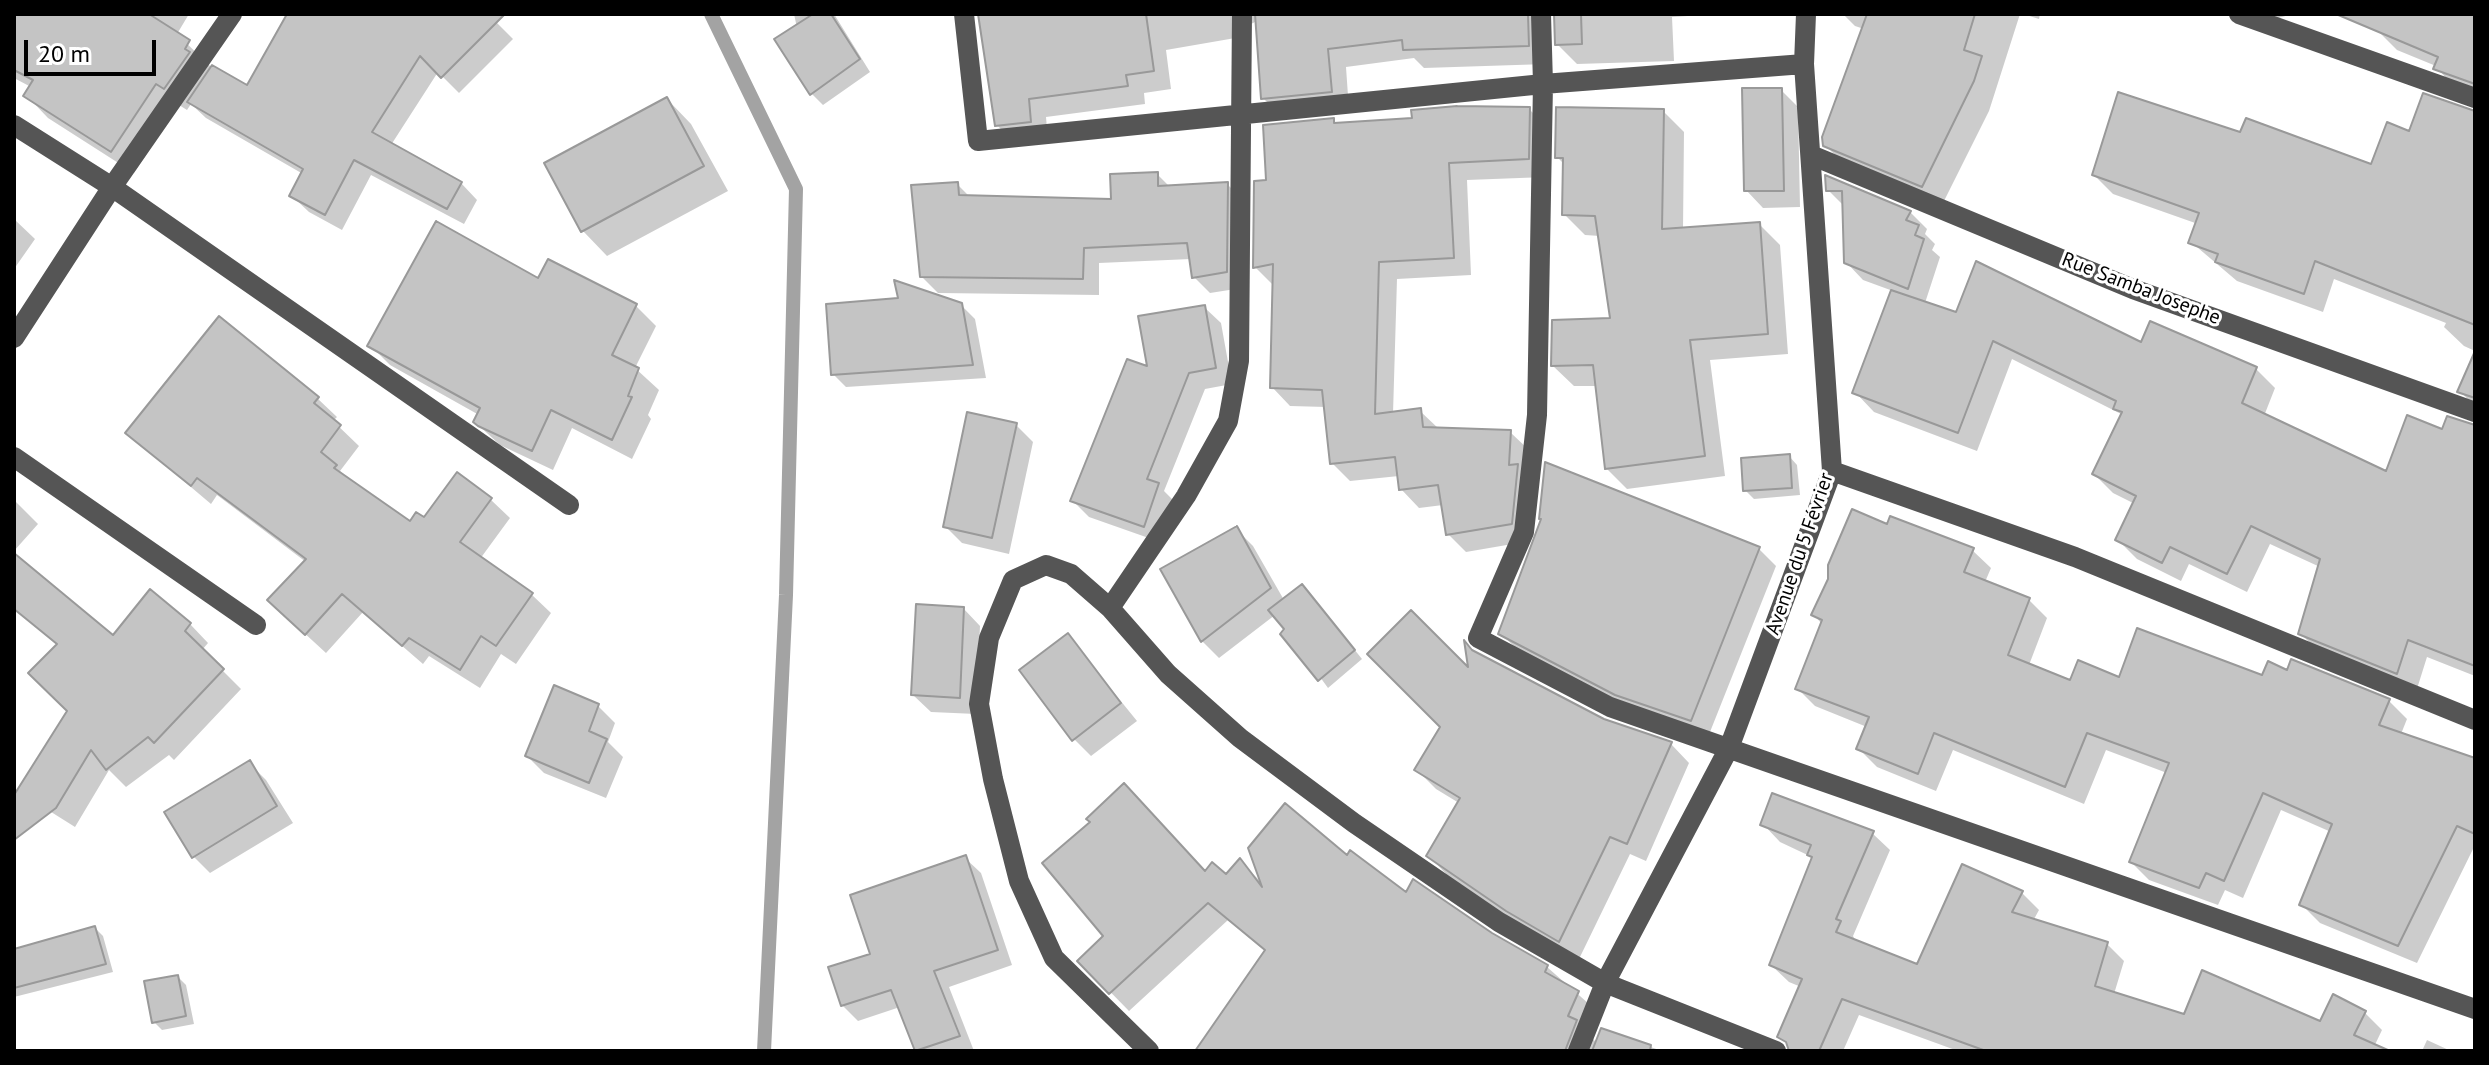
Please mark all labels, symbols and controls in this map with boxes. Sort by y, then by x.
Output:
scale bar [28,24,160,74]
text: 20 m [38,38,90,69]
street label: Rue Samba Josephe [2058,248,2224,330]
street label: Avenue du 5 Février [1761,470,1839,638]

